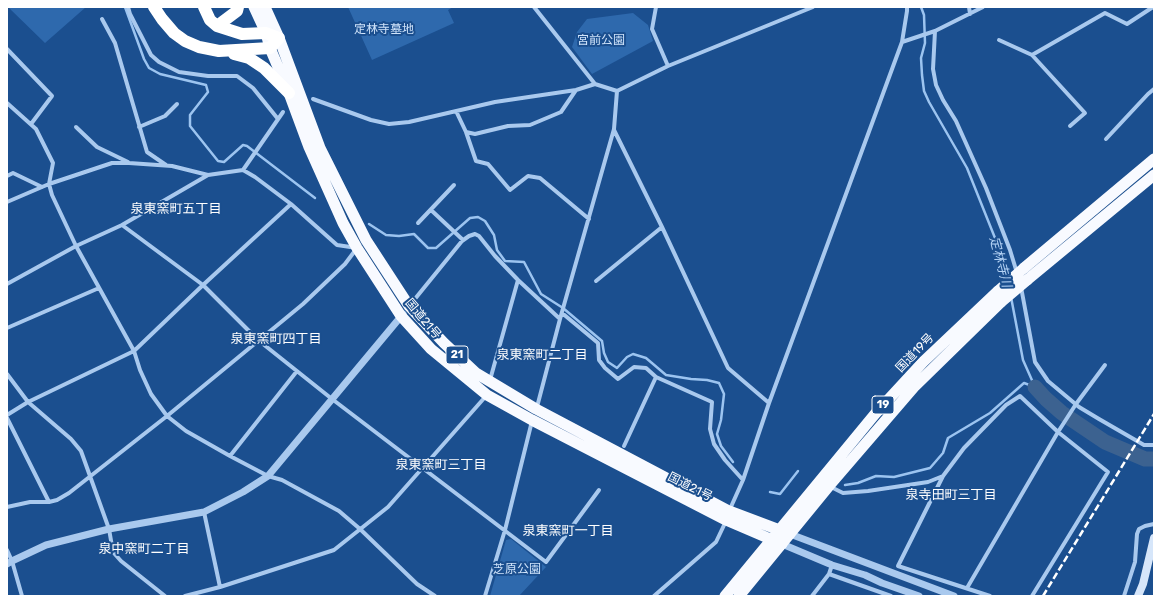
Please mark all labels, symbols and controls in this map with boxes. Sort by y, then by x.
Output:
park label: 定林寺墓地 [354,23,414,37]
park label: 宮前公園 [577,34,625,48]
district label: 泉東窯町五丁目 [131,201,221,217]
water label: 定林寺川 [986,235,1014,289]
street label: 国道21号 [402,296,444,342]
district label: 泉東窯町四丁目 [231,331,321,347]
street label: 国道19号 [893,331,937,375]
road number: 21 [446,346,468,364]
district label: 泉東窯町二丁目 [497,347,587,363]
road number: 19 [872,396,894,414]
district label: 泉東窯町三丁目 [396,457,486,473]
street label: 国道21号 [665,470,715,504]
district label: 泉寺田町三丁目 [906,487,996,503]
district label: 泉東窯町一丁目 [523,523,613,539]
district label: 泉中窯町二丁目 [99,541,189,557]
park label: 芝原公園 [493,563,541,577]

